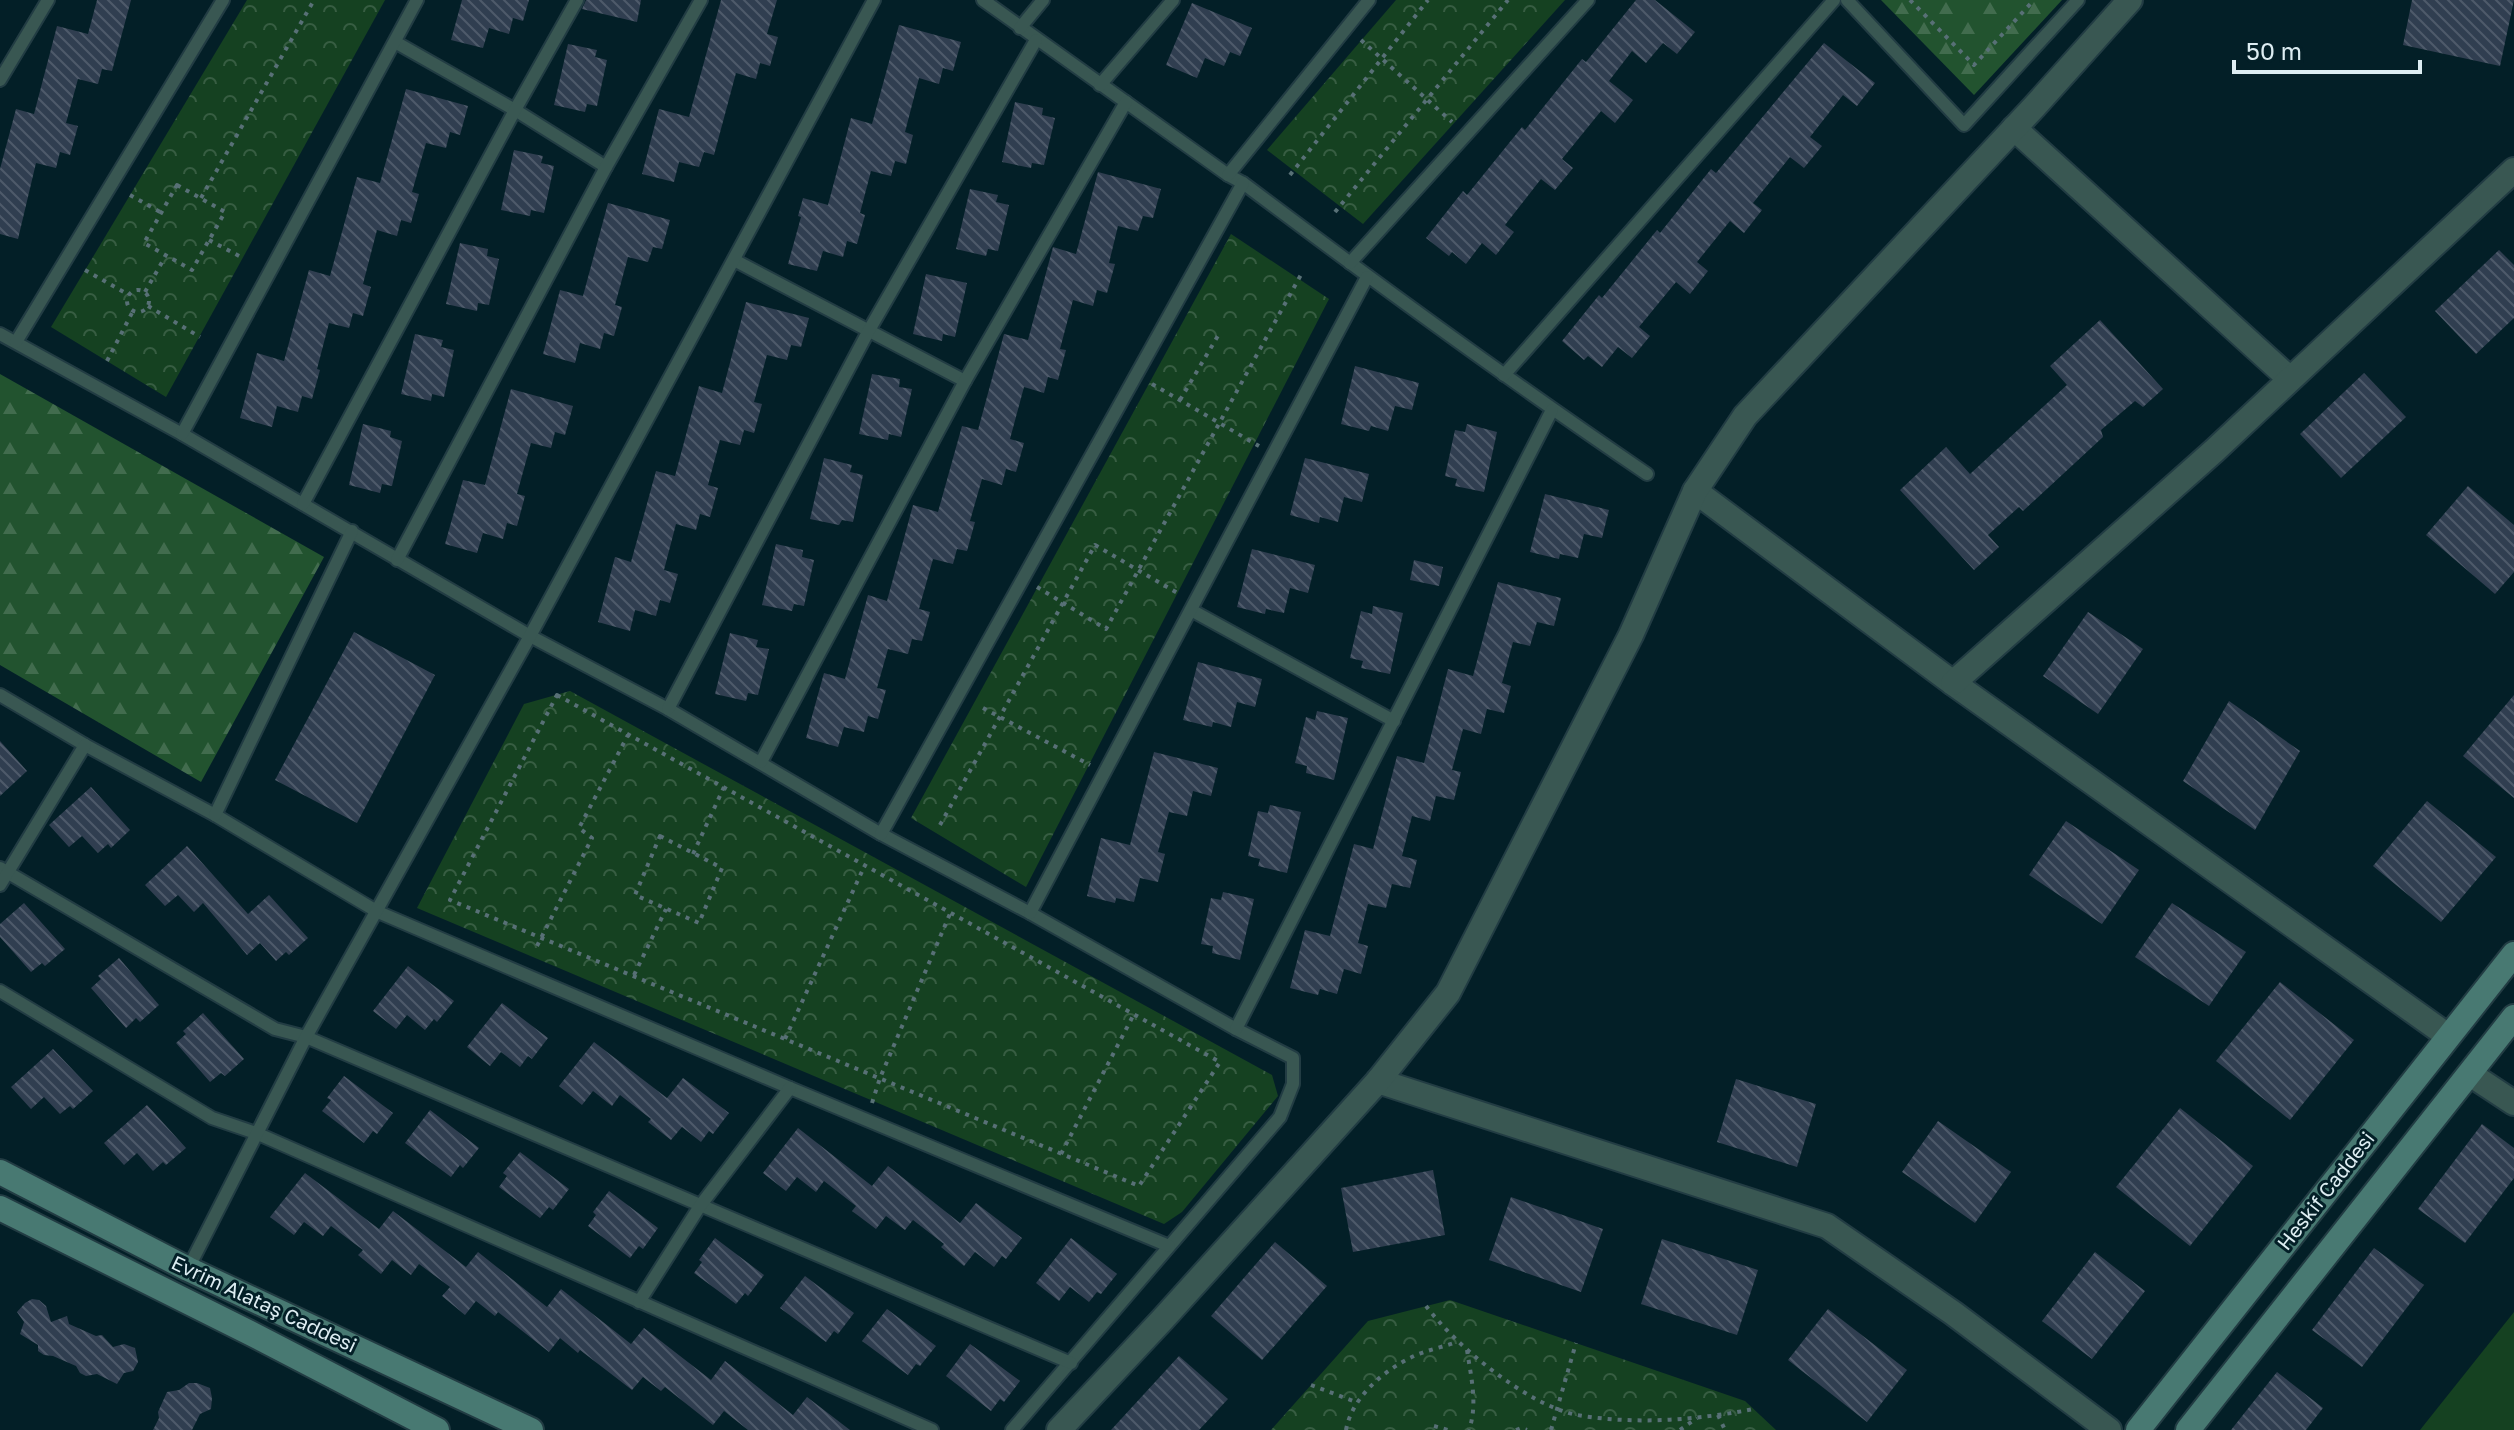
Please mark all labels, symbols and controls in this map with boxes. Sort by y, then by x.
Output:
scale bar [2234,24,2420,74]
text: 50 m [2246,36,2302,65]
street label: Heskif Caddesi [2272,1126,2379,1254]
street label: Evrim Alataş Caddesi [168,1250,361,1357]

